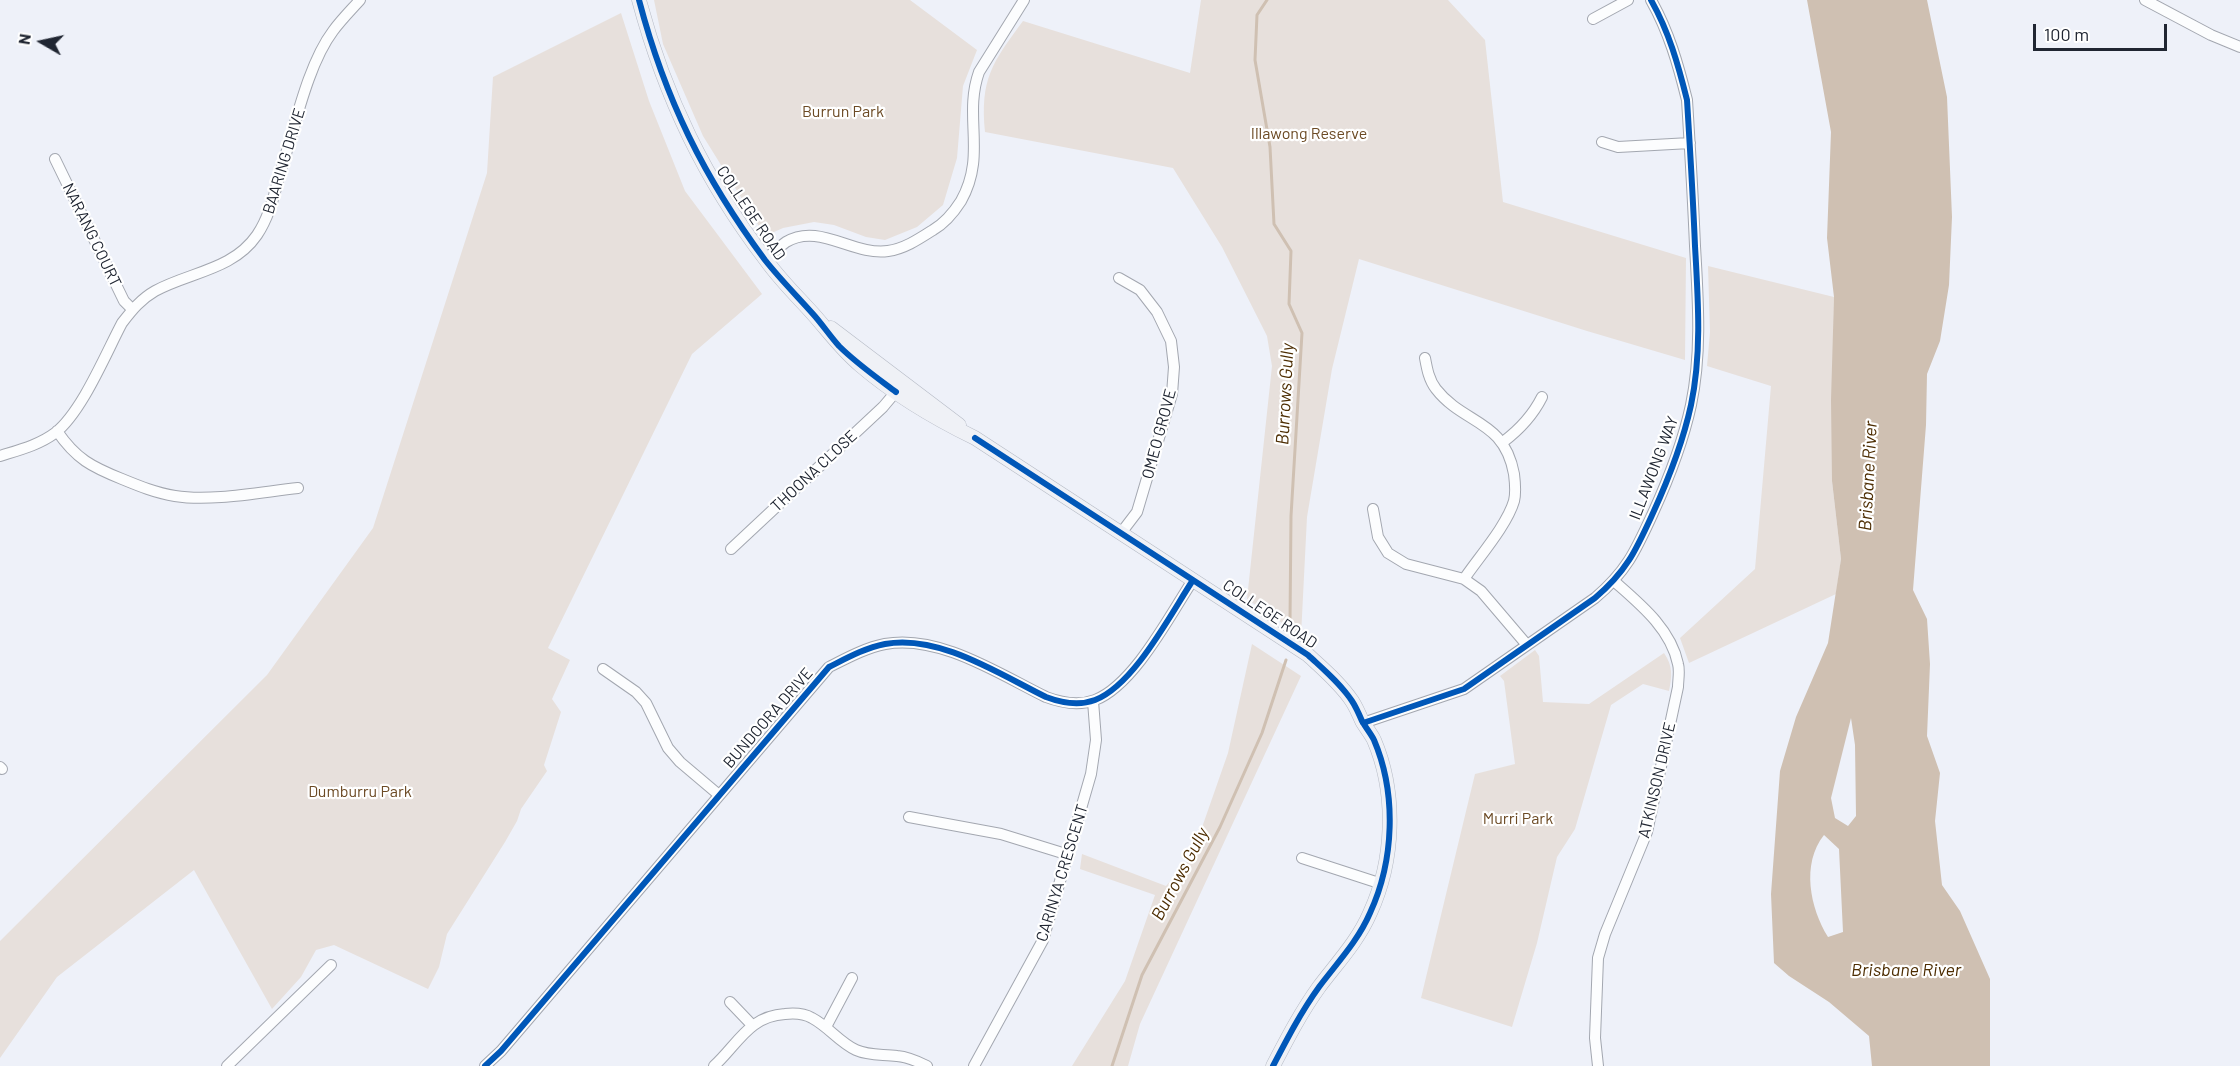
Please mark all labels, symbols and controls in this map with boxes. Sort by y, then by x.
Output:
north arrow [12,12,72,72]
scale bar [2036,12,2170,50]
text: 100 m [2044,23,2089,45]
text: N [14,32,34,46]
park label: Burrun Park [802,102,884,122]
street label: BAARING DRIVE [259,106,309,216]
park label: Illawong Reserve [1251,124,1367,144]
street label: COLLEGE ROAD [712,162,790,264]
street label: NARANG COURT [59,180,125,290]
water label: Burrows Gully [1272,343,1298,445]
street label: OMEO GROVE [1138,387,1180,481]
street label: ILLAWONG WAY [1625,413,1683,523]
water label: Brisbane River [1854,420,1882,532]
street label: THOONA CLOSE [767,426,861,516]
street label: COLLEGE ROAD [1219,575,1321,653]
street label: BUNDOORA DRIVE [719,664,817,772]
street label: ATKINSON DRIVE [1634,720,1680,840]
park label: Dumburru Park [308,782,412,802]
street label: CARINYA CRESCENT [1032,802,1092,944]
park label: Murri Park [1483,809,1553,829]
water label: Burrows Gully [1147,824,1213,924]
water label: Brisbane River [1851,959,1961,981]

